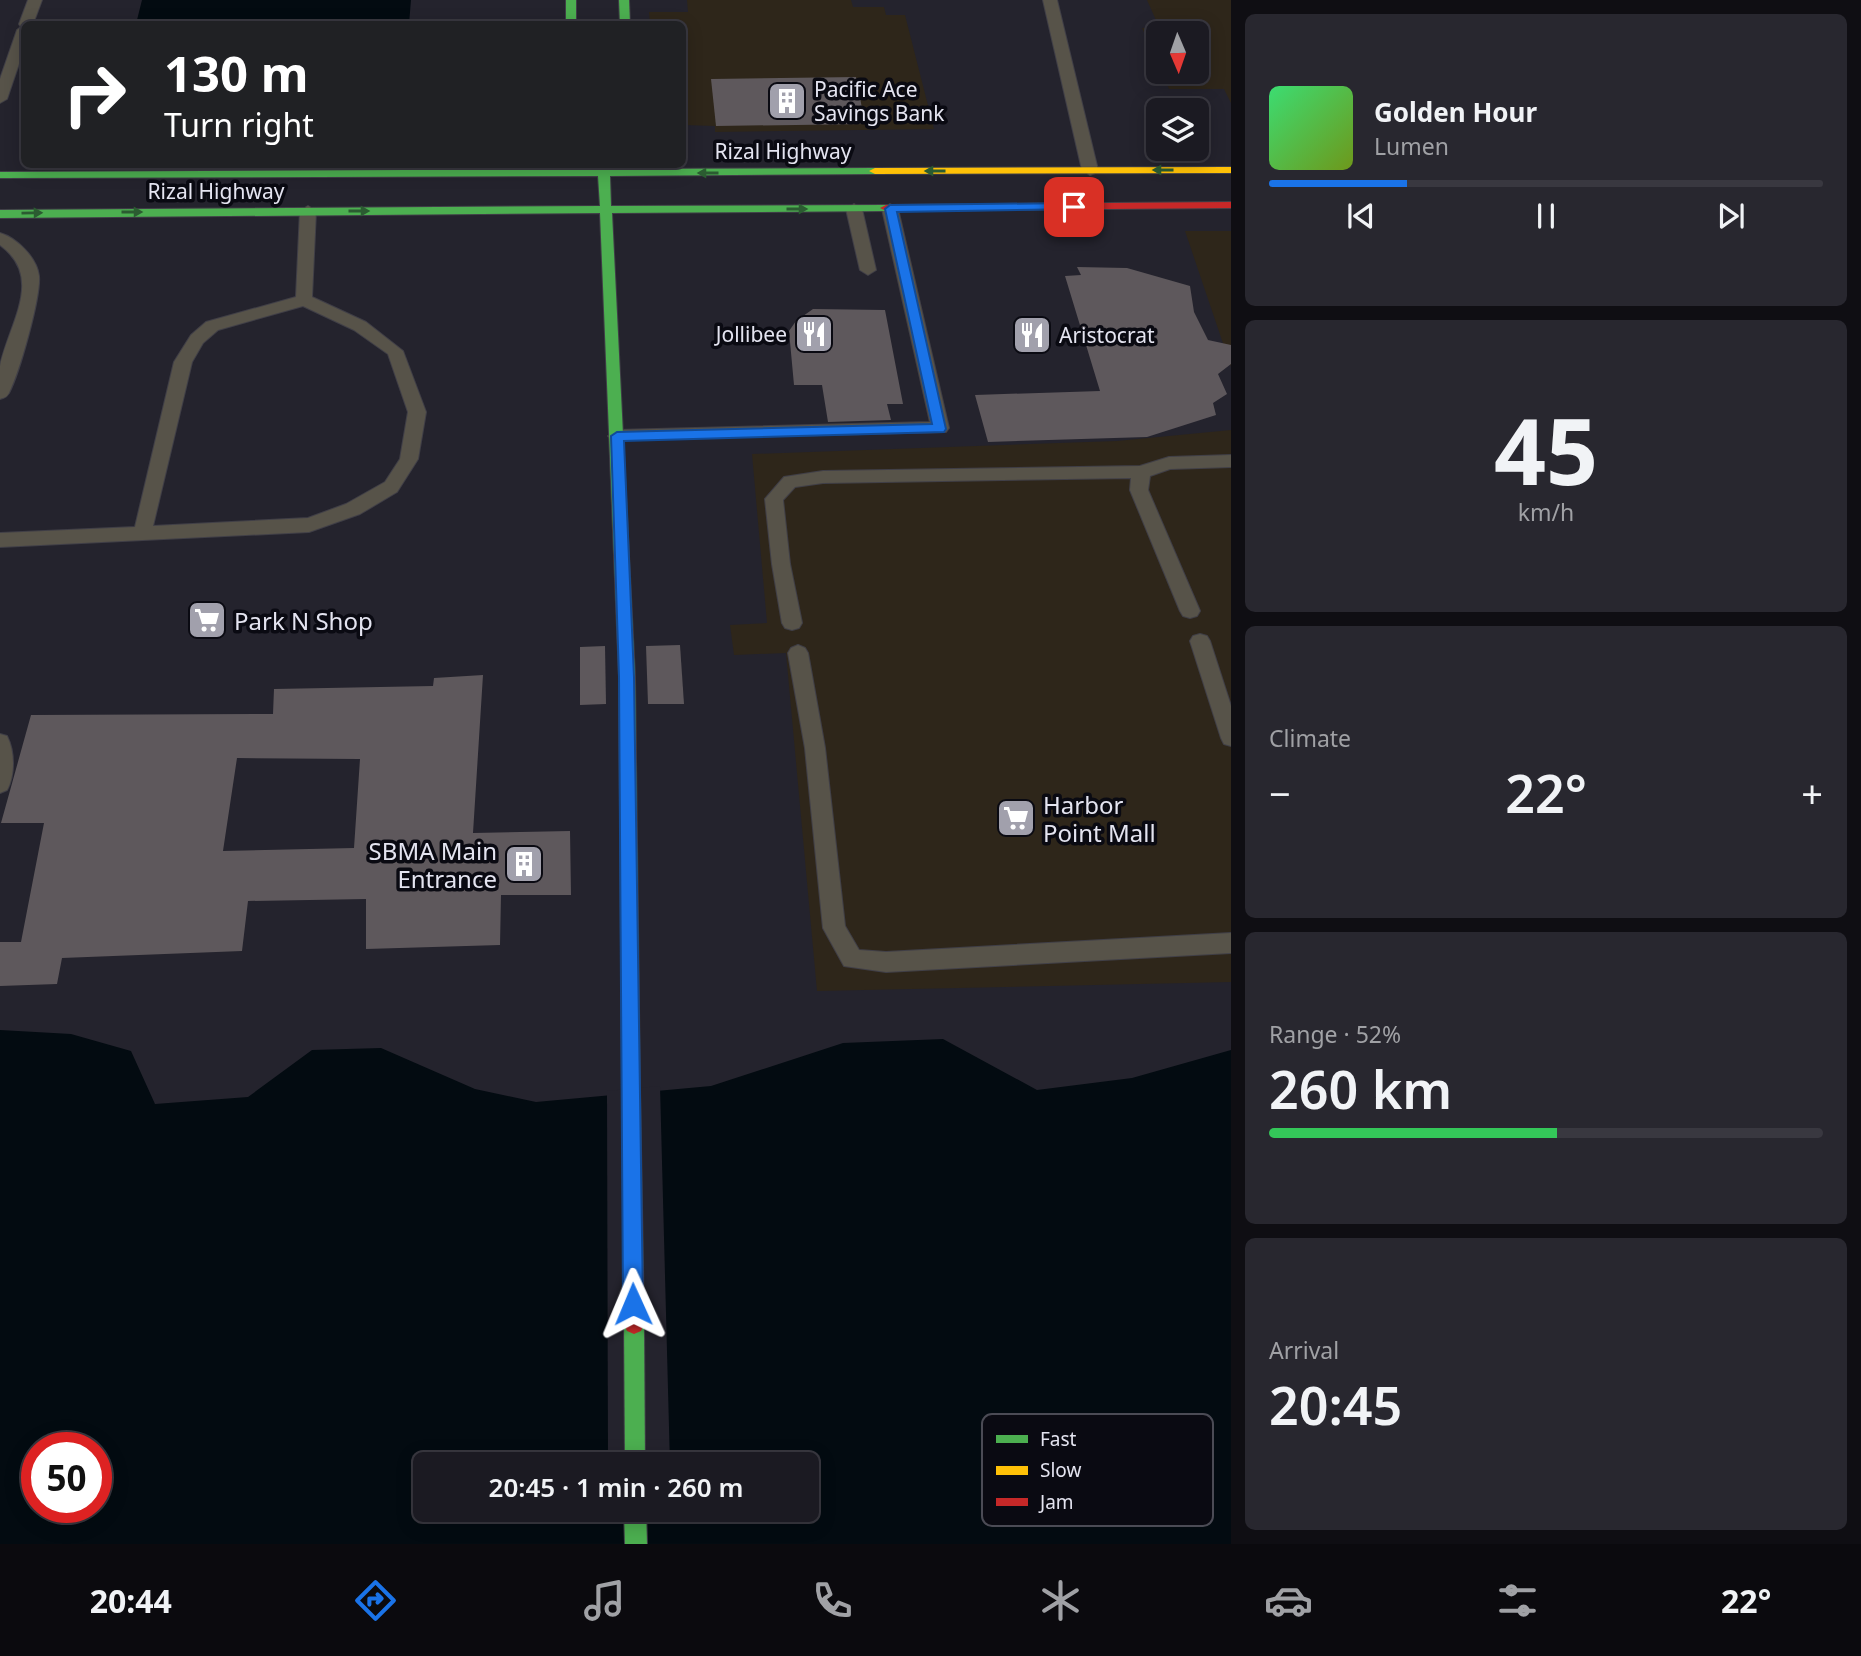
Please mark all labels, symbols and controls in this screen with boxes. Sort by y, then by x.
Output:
north arrow [1146,21,1209,84]
map controls [1146,21,1209,161]
text: 130 m [164,40,309,106]
icon: right [49,49,140,140]
place label: Pacific Ace Savings Bank [814,75,945,127]
building icon: Pacific Ace Savings Bank [766,80,808,122]
text: Golden Hour [1374,94,1537,130]
button: layers [1146,98,1209,161]
text: Turn right [164,103,314,146]
text: Lumen [1374,130,1449,162]
street label: Rizal Highway [715,137,852,165]
one-way arrow [1152,164,1174,176]
one-way arrow [924,165,946,177]
one-way arrow [697,167,719,178]
street label: Rizal Highway [148,177,285,205]
pin [1044,177,1104,237]
icon: arrive [1055,188,1093,226]
icon: previous [1342,197,1380,235]
icon: pause [1527,197,1565,235]
icon: next [1712,197,1750,235]
one-way arrow [786,203,808,215]
one-way arrow [348,205,370,216]
one-way arrow [121,206,143,218]
one-way arrow [21,207,43,219]
restaurant icon: Jollibee [793,313,835,355]
restaurant icon: Aristocrat [1011,314,1053,356]
place label: Jollibee [714,320,787,348]
place label: Aristocrat [1059,321,1155,349]
text: 45 [1494,388,1598,512]
text: km/h [1518,496,1574,528]
supermarket icon: Park N Shop [186,599,228,641]
place label: Park N Shop [234,604,373,637]
text: Climate [1269,722,1351,754]
text: 22° [1505,757,1587,828]
text: − [1269,767,1291,819]
text: + [1801,767,1823,819]
place label: Harbor Point Mall [1043,788,1156,849]
supermarket icon: Harbor Point Mall [995,797,1037,839]
place label: SBMA Main Entrance [369,834,497,895]
building icon: SBMA Main Entrance [503,843,545,885]
text: Range · 52% [1269,1018,1401,1050]
text: 260 km [1269,1053,1452,1124]
position arrow [596,1267,670,1341]
text: Arrival [1269,1334,1339,1366]
text: 20:45 [1269,1369,1402,1440]
legend [982,1414,1213,1526]
text: Fast [1040,1426,1077,1452]
speed limit sign: 50 [21,1432,112,1523]
text: Slow [1040,1457,1081,1483]
text: 20:45 · 1 min · 260 m [489,1469,743,1505]
text: Jam [1038,1489,1074,1515]
icon: directions [351,1576,400,1625]
icon: music [580,1576,629,1625]
icon: phone [808,1576,857,1625]
icon: climate [1036,1576,1085,1625]
icon: car [1264,1576,1313,1625]
icon: filters [1493,1576,1542,1625]
text: 20:44 [90,1579,172,1622]
text: 22° [1721,1579,1771,1622]

